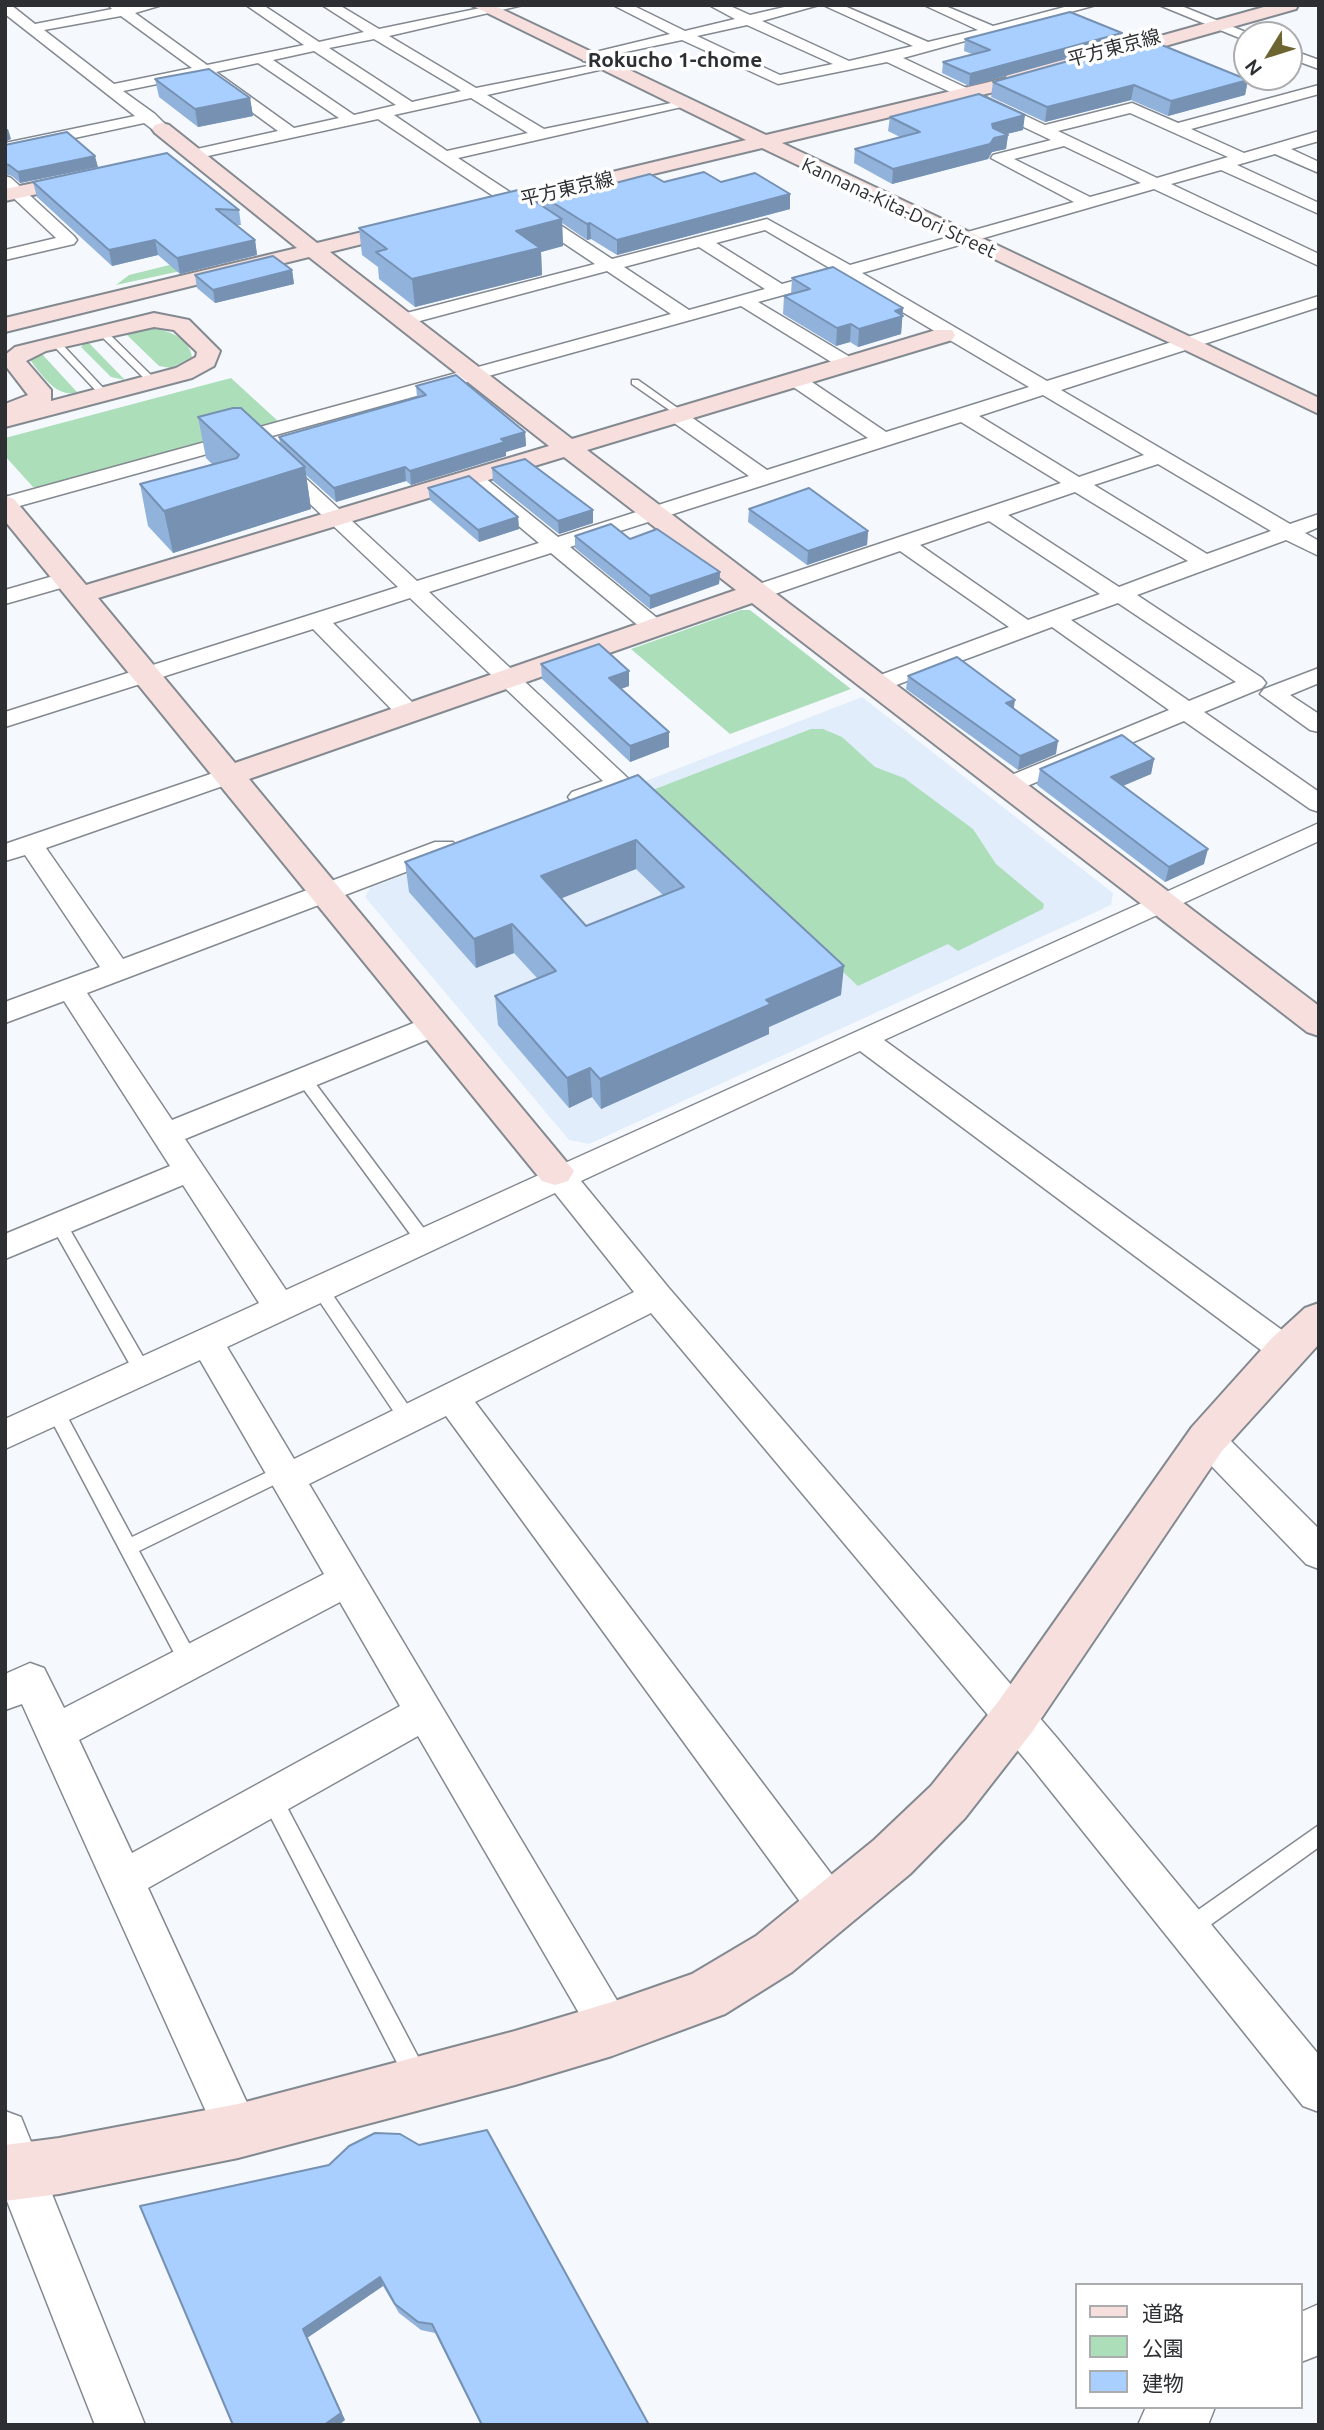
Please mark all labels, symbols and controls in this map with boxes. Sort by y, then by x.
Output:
north arrow [1233,21,1303,91]
street label: 平方東京線 [1065,25,1163,71]
district label: Rokucho 1-chome [588,47,762,73]
text: N [1240,55,1266,80]
street label: Kannana-Kita-Dori Street [798,153,1000,263]
street label: 平方東京線 [518,167,616,211]
legend [1076,2283,1303,2409]
text: 道路 [1142,2301,1184,2325]
text: 公園 [1142,2336,1184,2360]
text: 建物 [1142,2371,1184,2395]

